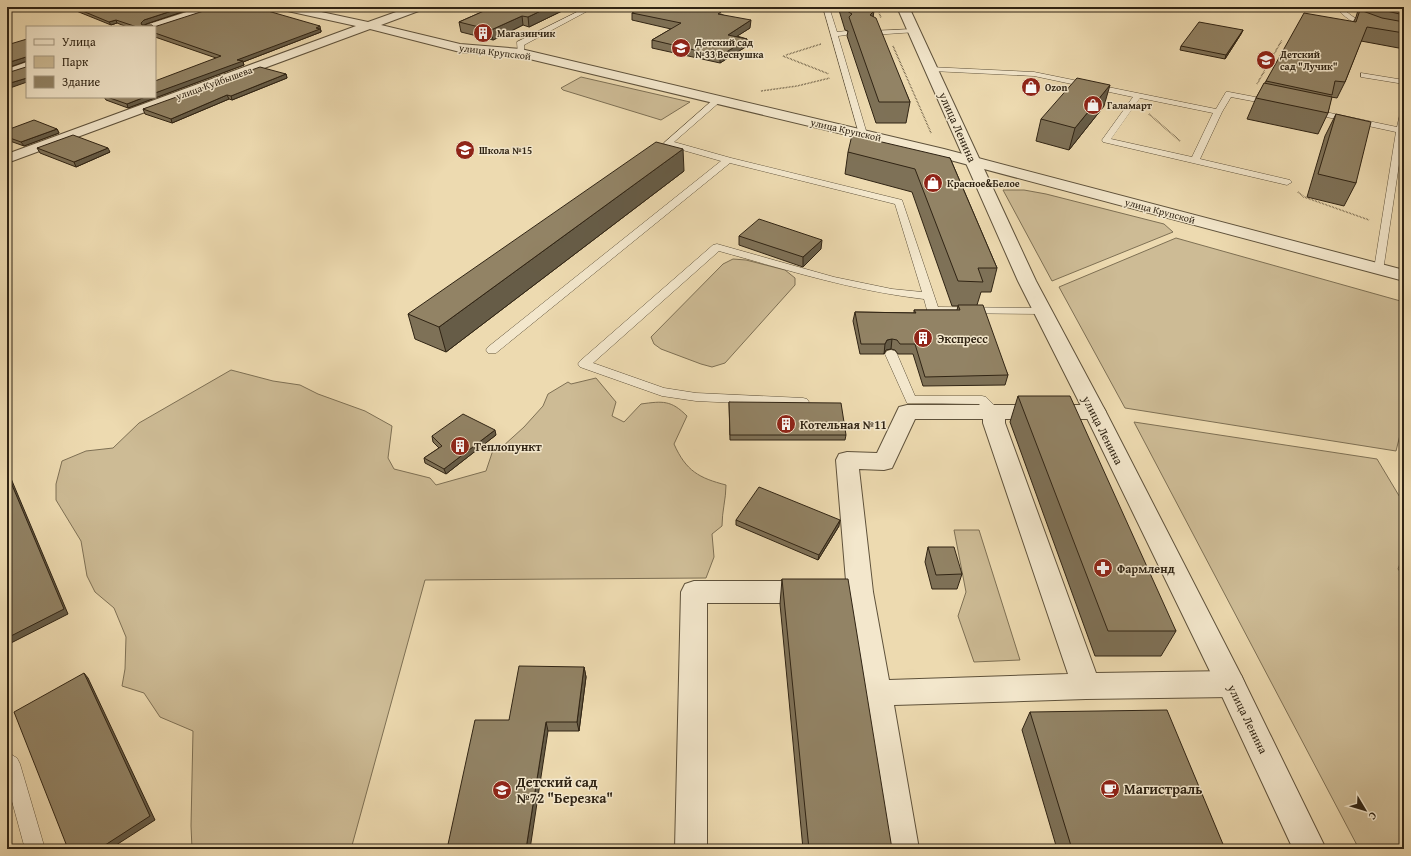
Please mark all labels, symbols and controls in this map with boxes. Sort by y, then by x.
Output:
building icon: Магазинчик [472,22,494,44]
legend [26,26,156,98]
place label: Магазинчик [497,26,555,41]
text: Улица [62,33,96,50]
place label: Детский сад №33 Веснушка [694,35,764,62]
school or university icon: Детский сад №33 Веснушка [670,37,692,59]
street label: улица Крупской [457,40,532,64]
place label: Детский сад "Лучик" [1279,47,1338,74]
school or university icon: Детский сад "Лучик" [1255,49,1277,71]
text: Парк [62,53,89,70]
street label: улица Куйбышева [173,62,255,104]
text: Здание [62,73,101,90]
shop icon: Ozon [1020,76,1042,98]
place label: Ozon [1045,80,1067,95]
street label: улица Ленина [935,88,981,165]
shop icon: Галамарт [1082,94,1104,116]
place label: Галамарт [1107,98,1153,113]
street label: улица Крупской [808,114,883,145]
school or university icon: Школа №15 [454,139,476,161]
place label: Школа №15 [479,143,532,158]
shop icon: Красное&Белое [922,172,944,194]
place label: Красное&Белое [947,176,1020,191]
street label: улица Крупской [1122,194,1197,228]
building icon: Экспресс [912,327,934,349]
place label: Экспресс [937,330,988,347]
street label: улица Ленина [1078,392,1128,468]
building icon: Котельная №11 [775,413,797,435]
place label: Котельная №11 [800,416,887,433]
building icon: Теплопункт [449,435,471,457]
place label: Теплопункт [474,438,542,455]
pharmacy icon: Фармленд [1092,557,1114,579]
place label: Фармленд [1117,560,1176,577]
street label: улица Ленина [1223,681,1272,757]
place label: Детский сад №72 "Березка" [515,772,613,808]
cafe icon: Магистраль [1099,778,1121,800]
school or university icon: Детский сад №72 "Березка" [491,779,513,801]
place label: Магистраль [1124,779,1202,799]
north arrow [1345,790,1385,830]
text: С [1365,809,1381,824]

